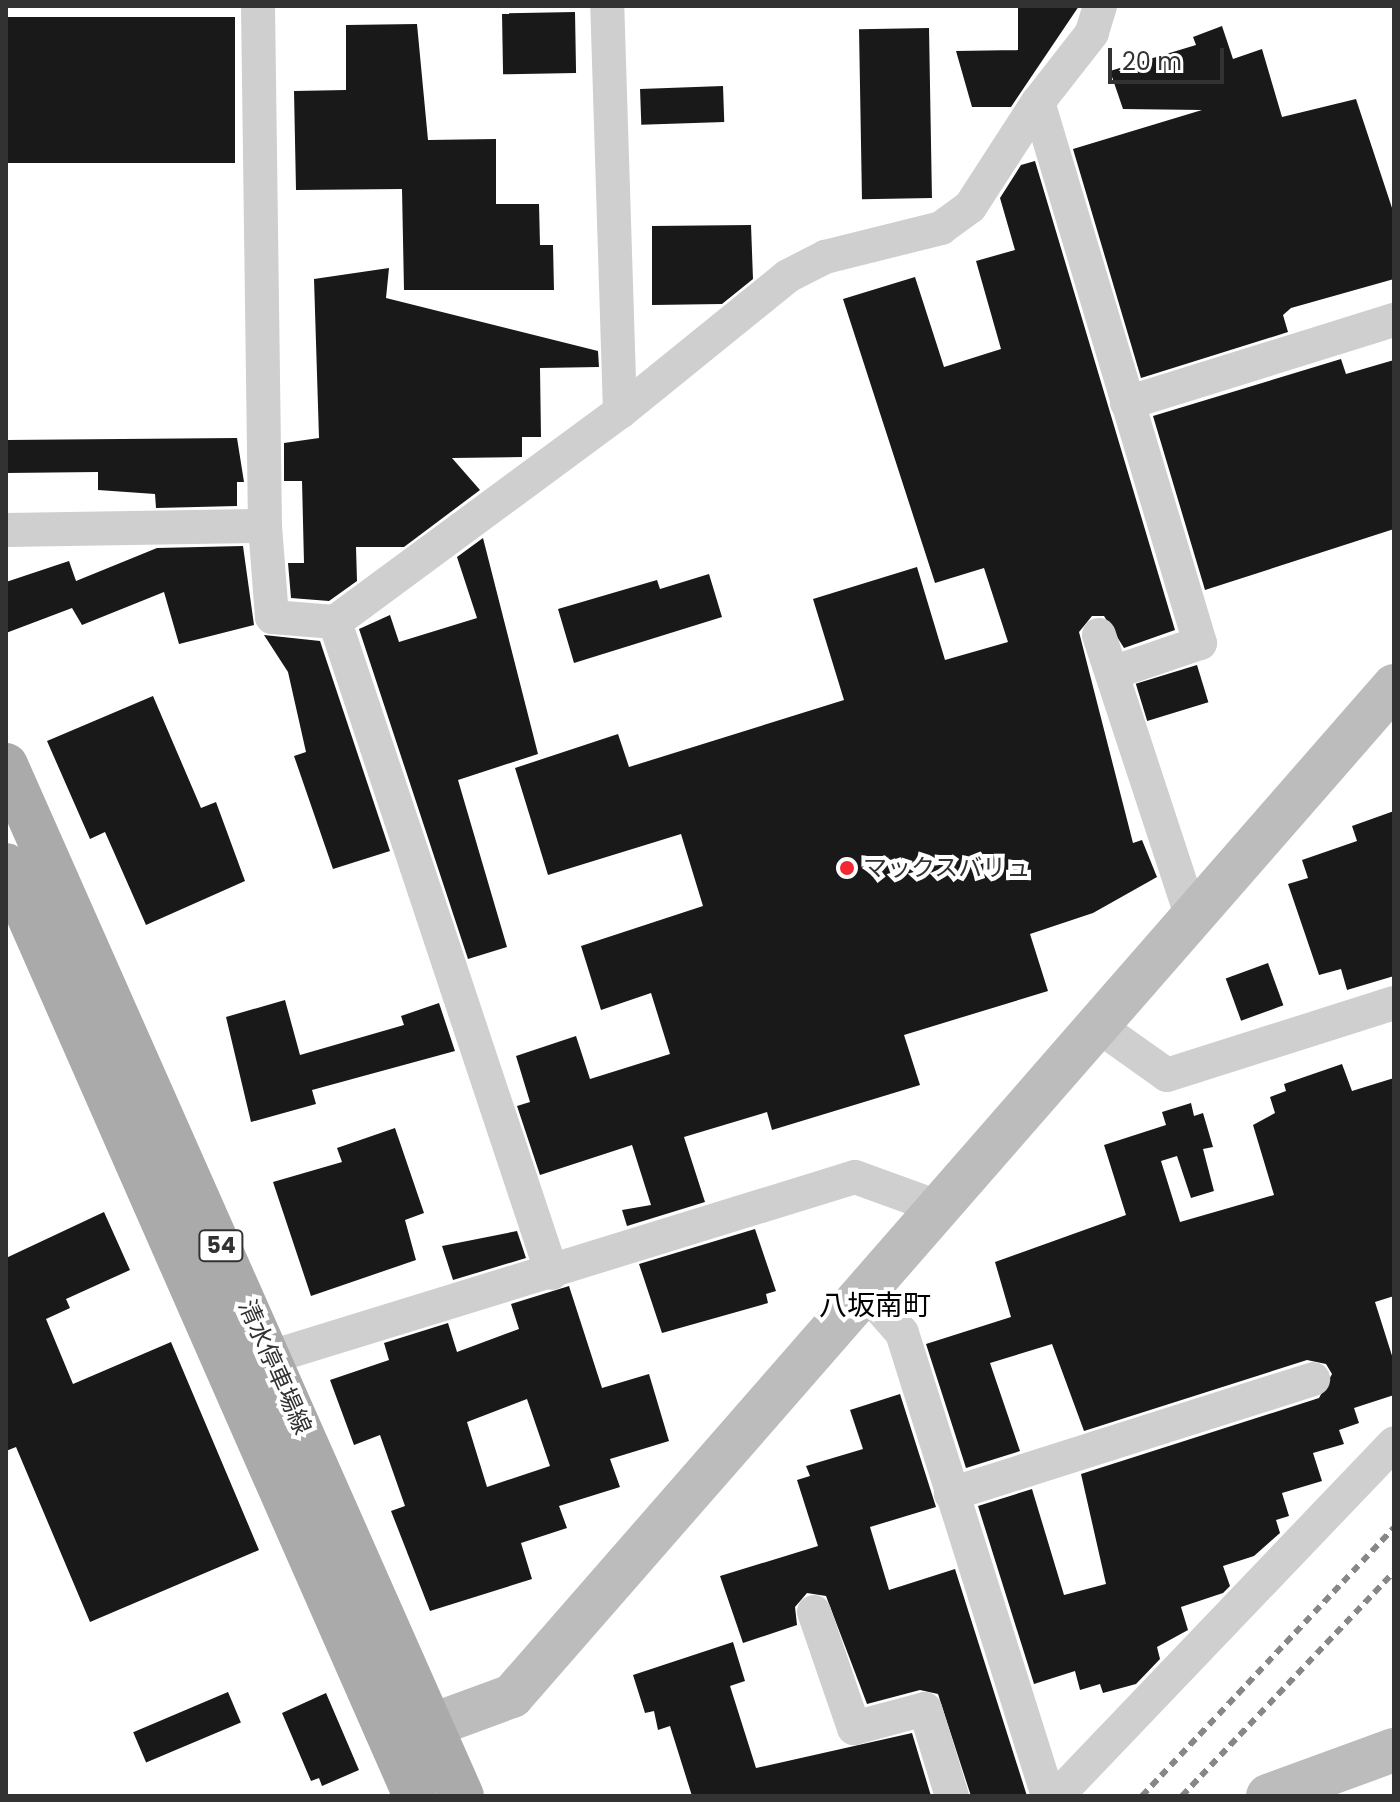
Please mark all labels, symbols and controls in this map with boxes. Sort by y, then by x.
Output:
scale bar [1112,32,1228,82]
text: 20 m [1122,45,1182,78]
place label: マックスバリュ [863,854,1031,882]
marker: マックスバリュ [838,859,856,877]
road number: 54 [197,1228,245,1264]
district label: 八坂南町 [819,1289,931,1323]
street label: 清水停車場線 [233,1295,317,1439]

